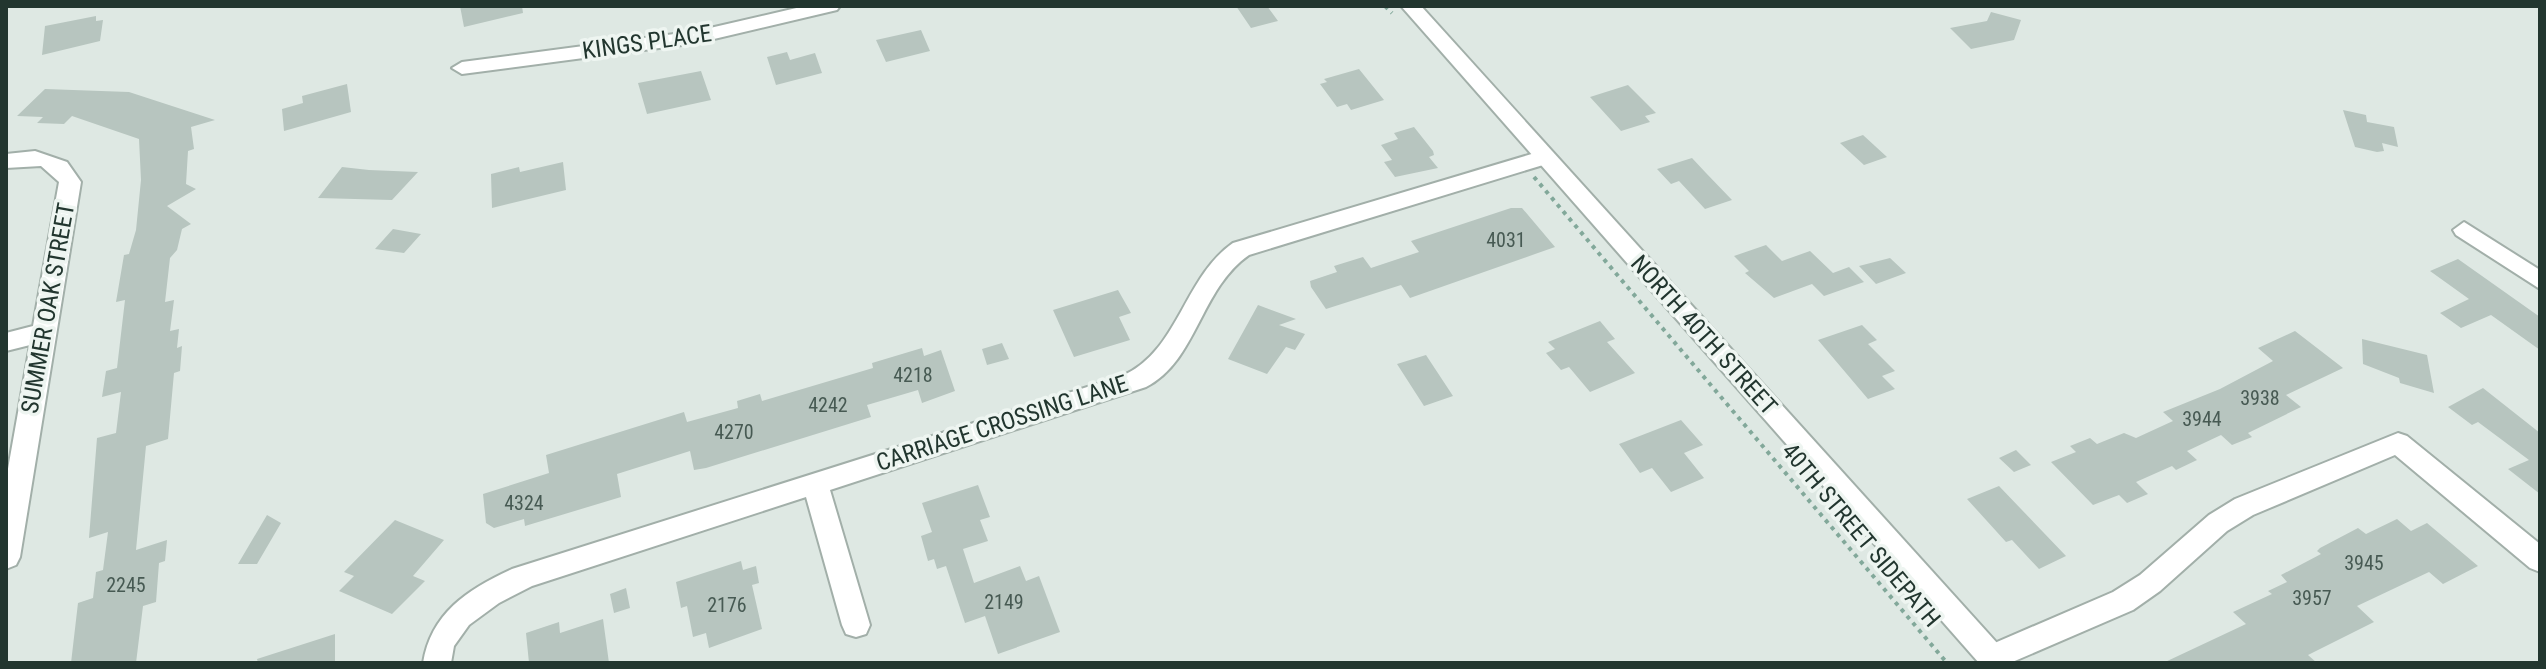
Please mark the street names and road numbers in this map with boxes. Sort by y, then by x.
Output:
street label: KINGS PLACE [581,19,714,65]
street label: SUMMER OAK STREET [16,201,80,415]
street label: NORTH 40TH STREET [1625,250,1783,420]
street label: CARRIAGE CROSSING LANE [873,369,1131,477]
street label: 40TH STREET SIDEPATH [1776,437,1946,633]

